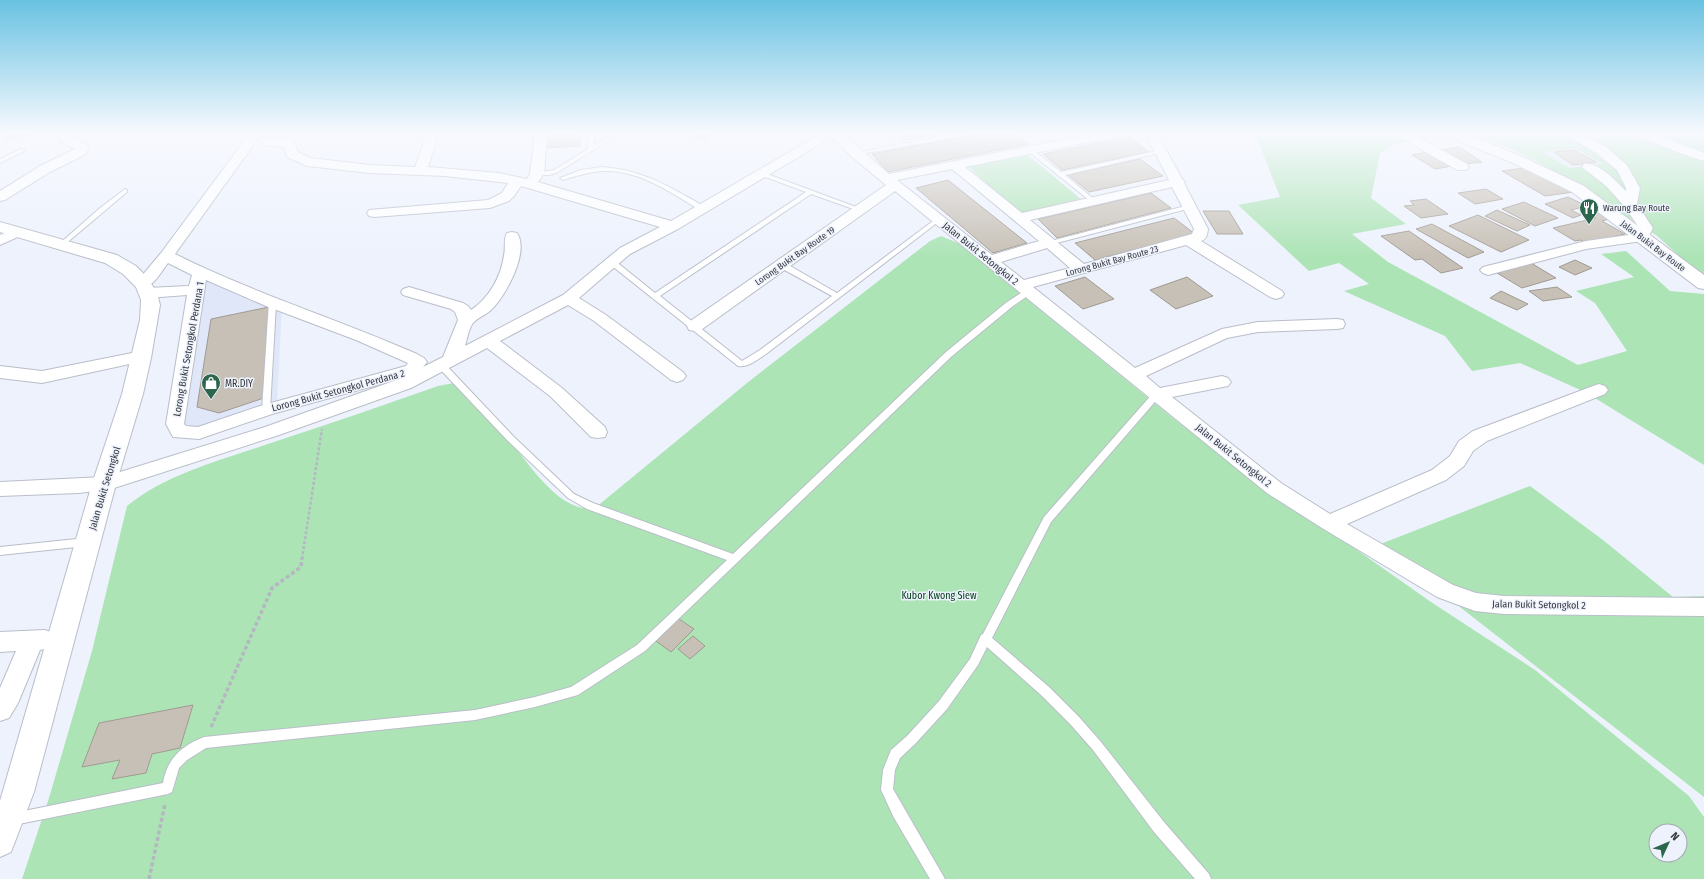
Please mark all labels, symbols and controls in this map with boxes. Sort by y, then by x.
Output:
restaurant icon: Warung Bay Route [1578,197,1600,225]
place label: Warung Bay Route [1603,203,1670,213]
street label: Jalan Bukit Bay Route [1619,218,1688,274]
street label: Jalan Bukit Setongkol 2 [940,220,1021,288]
street label: Lorong Bukit Bay Route 19 [753,225,837,287]
street label: Lorong Bukit Bay Route 23 [1065,244,1159,278]
street label: Lorong Bukit Setongkol Perdana 1 [171,281,207,417]
street label: Lorong Bukit Setongkol Perdana 2 [270,367,407,415]
shop icon: MR.DIY [200,372,222,400]
place label: MR.DIY [225,378,253,390]
street label: Jalan Bukit Setongkol 2 [1193,422,1274,490]
street label: Jalan Bukit Setongkol [87,445,123,532]
park label: Kubor Kwong Siew [901,590,977,602]
street label: Jalan Bukit Setongkol 2 [1492,598,1586,612]
north arrow [1648,823,1688,863]
text: N [1668,830,1682,843]

